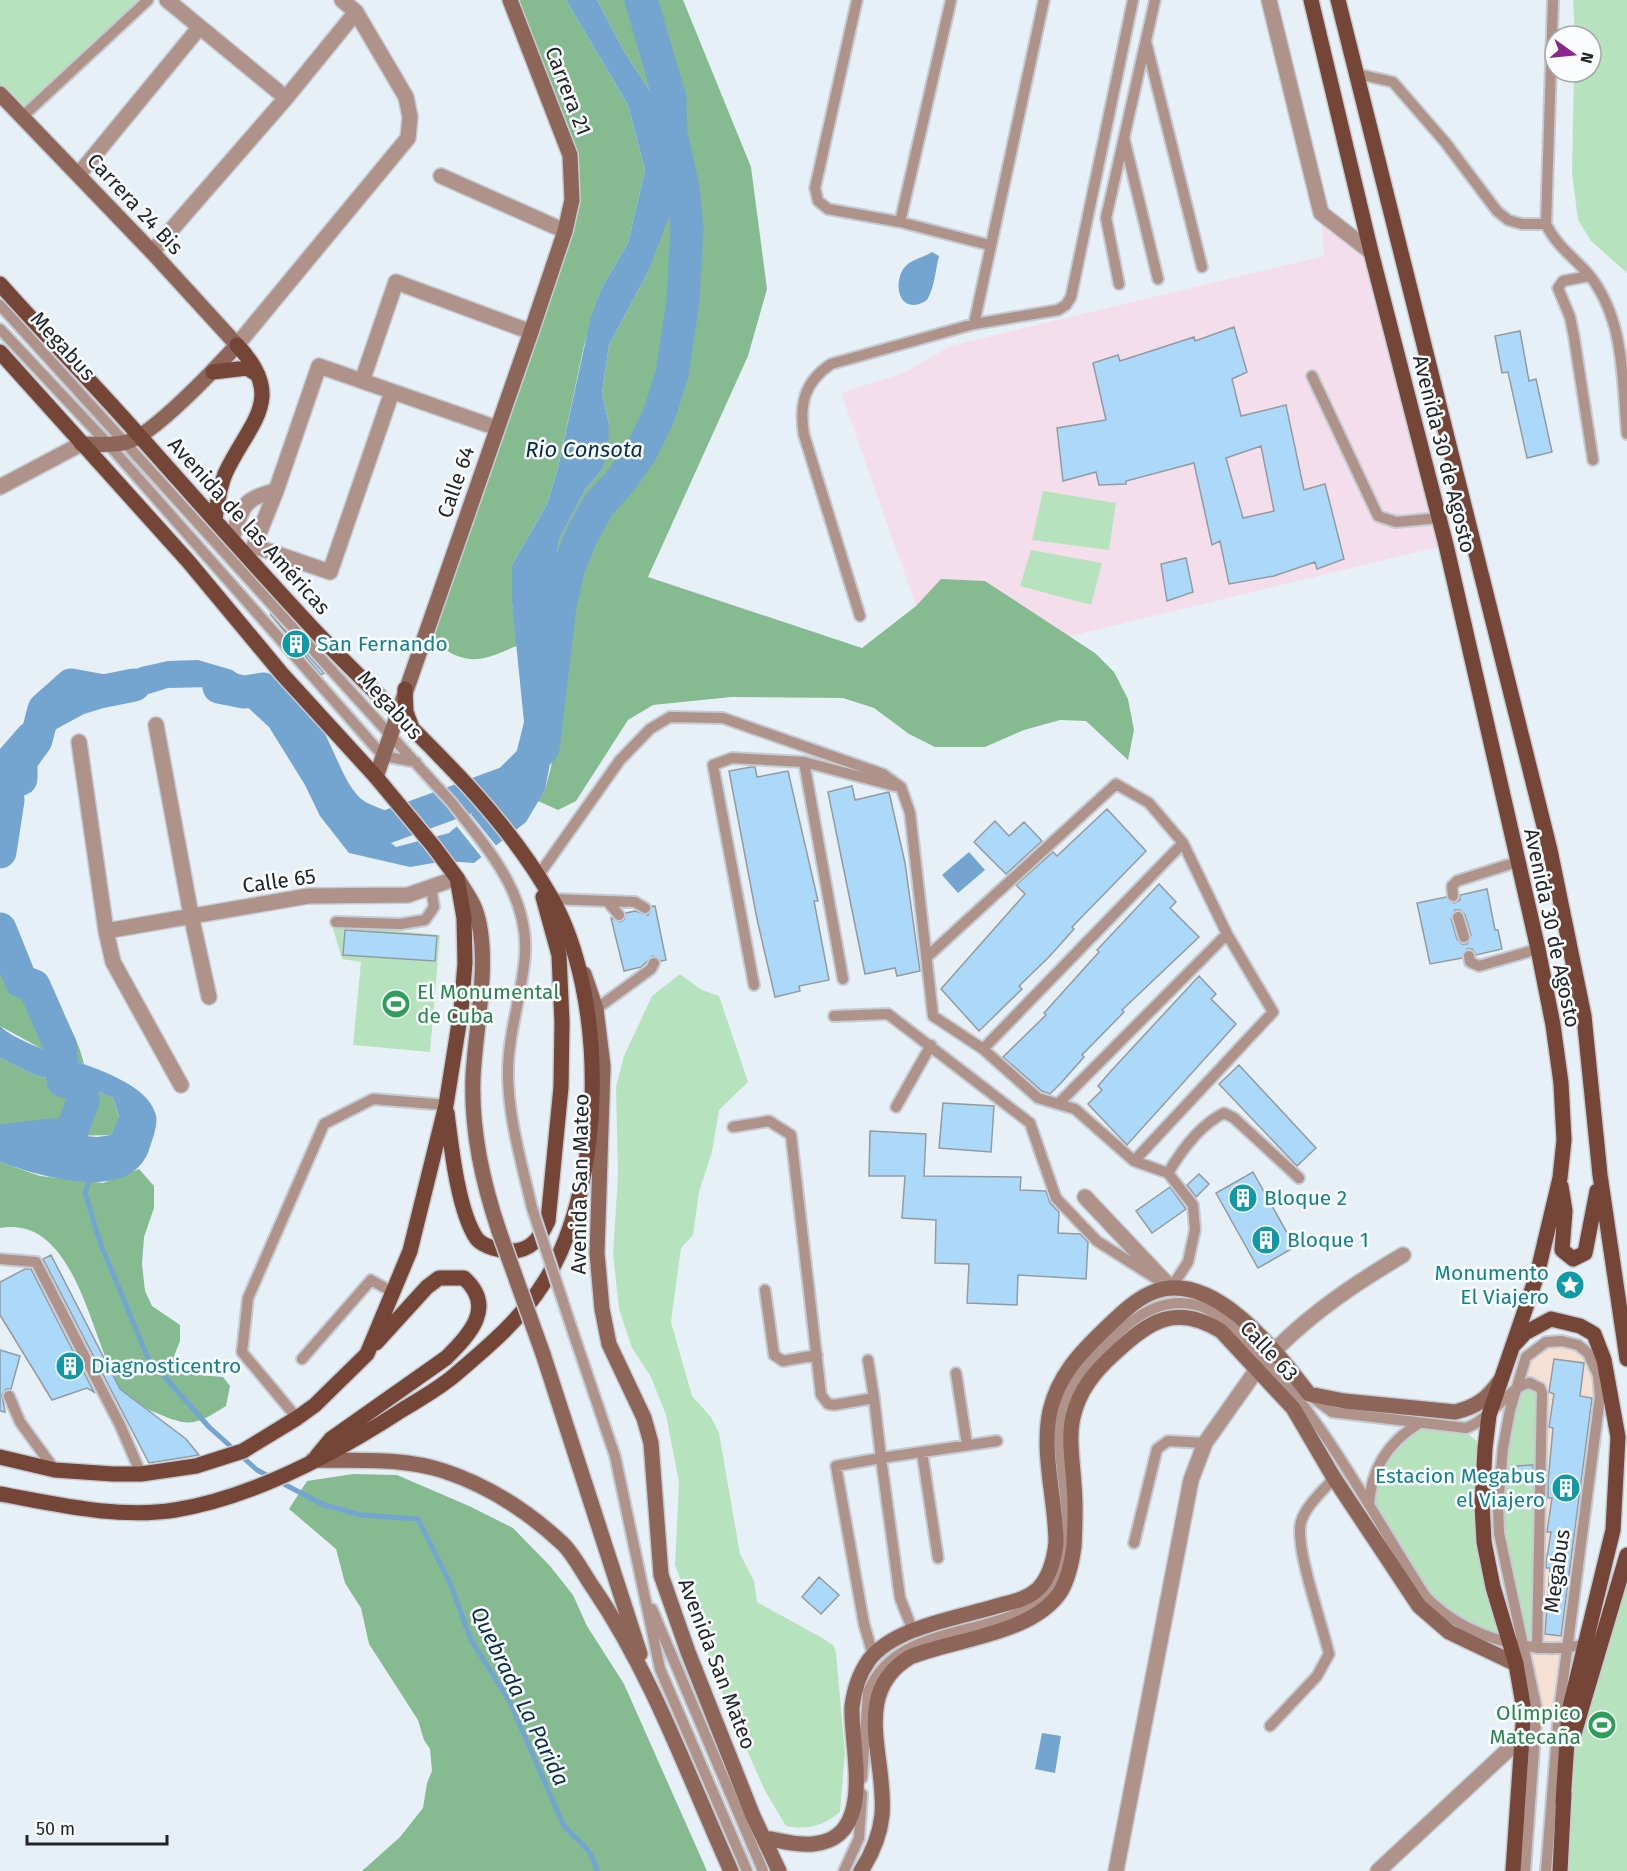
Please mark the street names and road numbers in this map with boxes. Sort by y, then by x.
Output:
street label: Carrera 21 [539,43,597,139]
street label: Carrera 24 Bis [81,148,189,260]
street label: Megabus [25,306,101,386]
street label: Avenida 30 de Agosto [1407,352,1481,556]
street label: Avenida de las Américas [162,432,336,620]
street label: Calle 64 [432,443,480,521]
street label: Megabus [352,665,428,745]
street label: Avenida 30 de Agosto [1518,826,1586,1030]
street label: Calle 65 [241,863,317,899]
street label: Avenida San Mateo [565,1093,595,1275]
street label: Calle 63 [1234,1315,1304,1387]
street label: Megabus [1538,1527,1576,1615]
street label: Avenida San Mateo [672,1575,762,1753]

